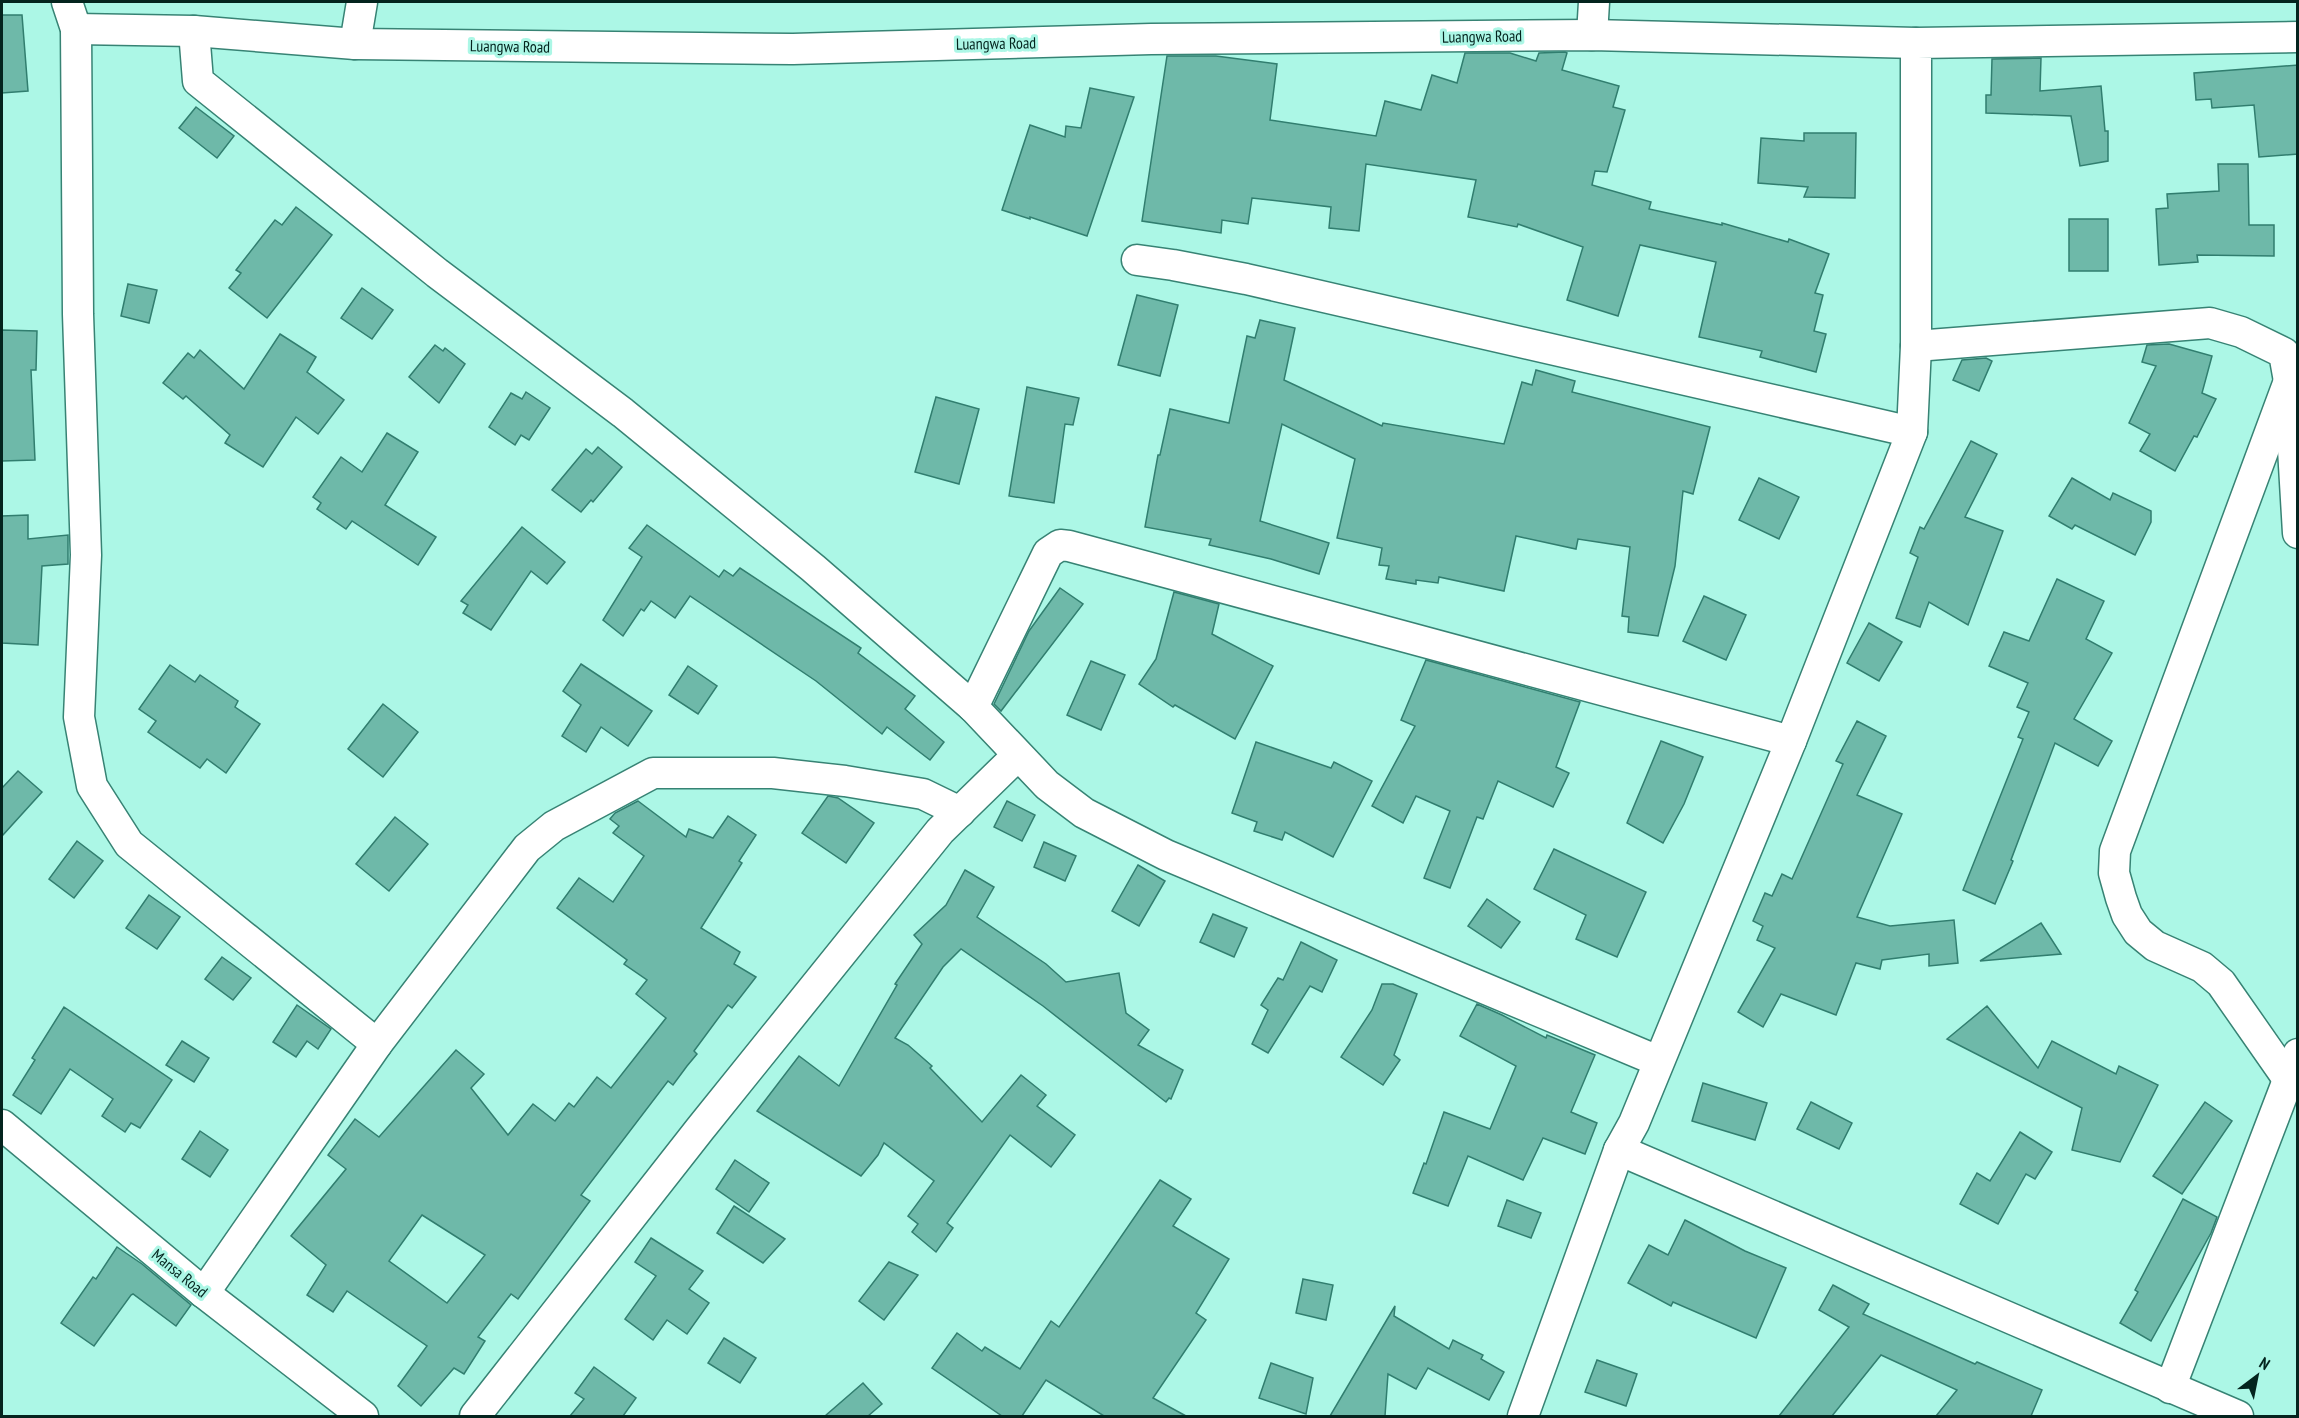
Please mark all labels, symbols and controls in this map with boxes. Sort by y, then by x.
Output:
street label: Luangwa Road [1442,25,1522,47]
street label: Luangwa Road [956,32,1036,54]
street label: Luangwa Road [470,35,550,57]
street label: Mansa Road [148,1244,212,1302]
north arrow [2227,1346,2287,1406]
text: N [2256,1353,2274,1374]

